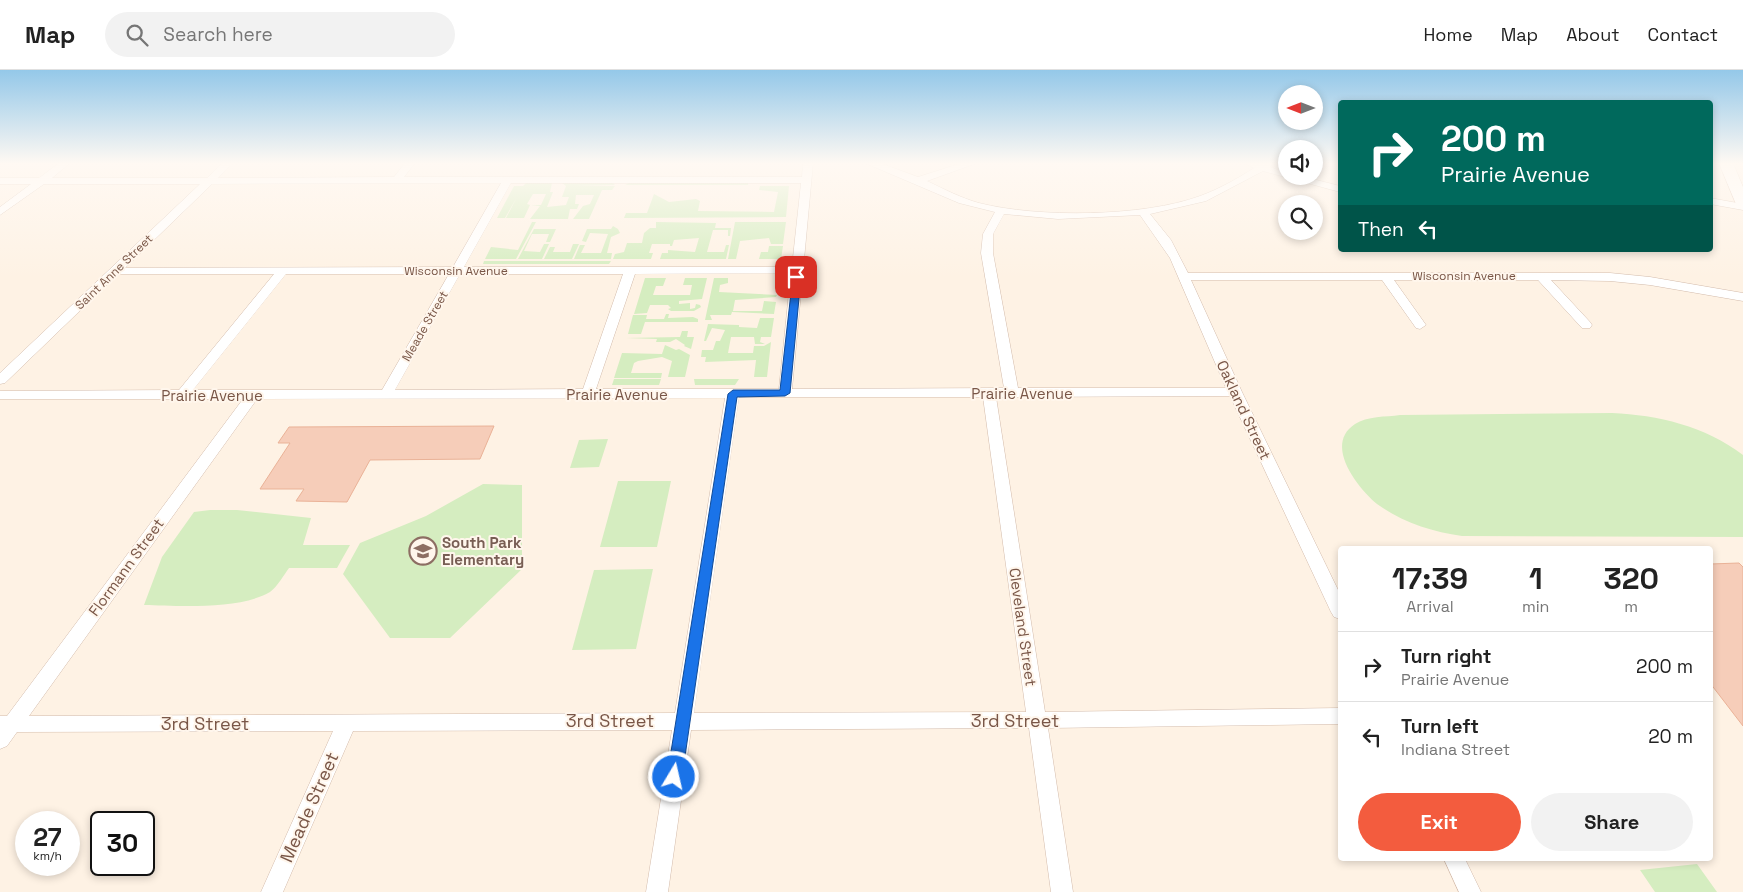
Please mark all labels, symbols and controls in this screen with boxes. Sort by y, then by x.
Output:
search box [105,12,455,57]
text: Map [25,19,75,50]
icon: search [123,21,151,49]
text: Search here [163,22,273,47]
text: Home [1424,23,1473,46]
text: Map [1501,23,1538,46]
text: About [1566,23,1620,46]
text: Contact [1648,23,1718,46]
north arrow [1278,85,1322,130]
map controls [1278,85,1323,240]
text: 200 m [1441,117,1546,161]
icon: right [1358,120,1423,185]
button: sound [1278,140,1323,185]
text: Prairie Avenue [1441,160,1590,188]
button: search [1278,195,1323,240]
icon: left [1414,215,1442,243]
text: Then [1358,217,1404,242]
street label: Saint Anne Street [72,231,156,313]
pin [775,256,817,298]
street label: Wisconsin Avenue [404,263,508,279]
icon: arrive [782,263,810,291]
street label: Wisconsin Avenue [1412,268,1516,284]
street label: Meade Street [398,288,452,364]
street label: Oakland Street [1213,357,1275,463]
street label: Prairie Avenue [971,384,1073,403]
street label: Prairie Avenue [566,385,668,404]
street label: Prairie Avenue [161,386,263,405]
street label: Flormann Street [84,514,168,620]
place label: South Park Elementary [442,533,524,569]
school or university icon: South Park Elementary [408,536,438,566]
text: 17:39 [1392,559,1468,598]
text: 1 [1529,559,1542,598]
text: 320 [1603,559,1659,598]
street label: Cleveland Street [1005,567,1041,688]
text: Arrival [1406,596,1454,617]
text: min [1522,596,1549,617]
text: m [1624,596,1638,617]
text: Turn right [1401,644,1491,669]
icon: right [1358,653,1386,681]
text: 200 m [1636,654,1693,679]
text: Prairie Avenue [1401,669,1509,690]
street label: 3rd Street [566,709,654,732]
street label: 3rd Street [971,709,1059,732]
street label: 3rd Street [161,712,249,735]
text: Turn left [1401,714,1479,739]
icon: left [1358,723,1386,751]
text: 20 m [1648,724,1693,749]
text: Indiana Street [1401,739,1510,760]
street label: Meade Street [274,748,344,866]
position arrow [647,750,699,802]
button: Exit [1358,793,1521,851]
button: Share [1531,793,1693,851]
speed limit sign: 30 [90,811,155,876]
text: 27 [33,821,62,853]
text: km/h [33,848,62,864]

